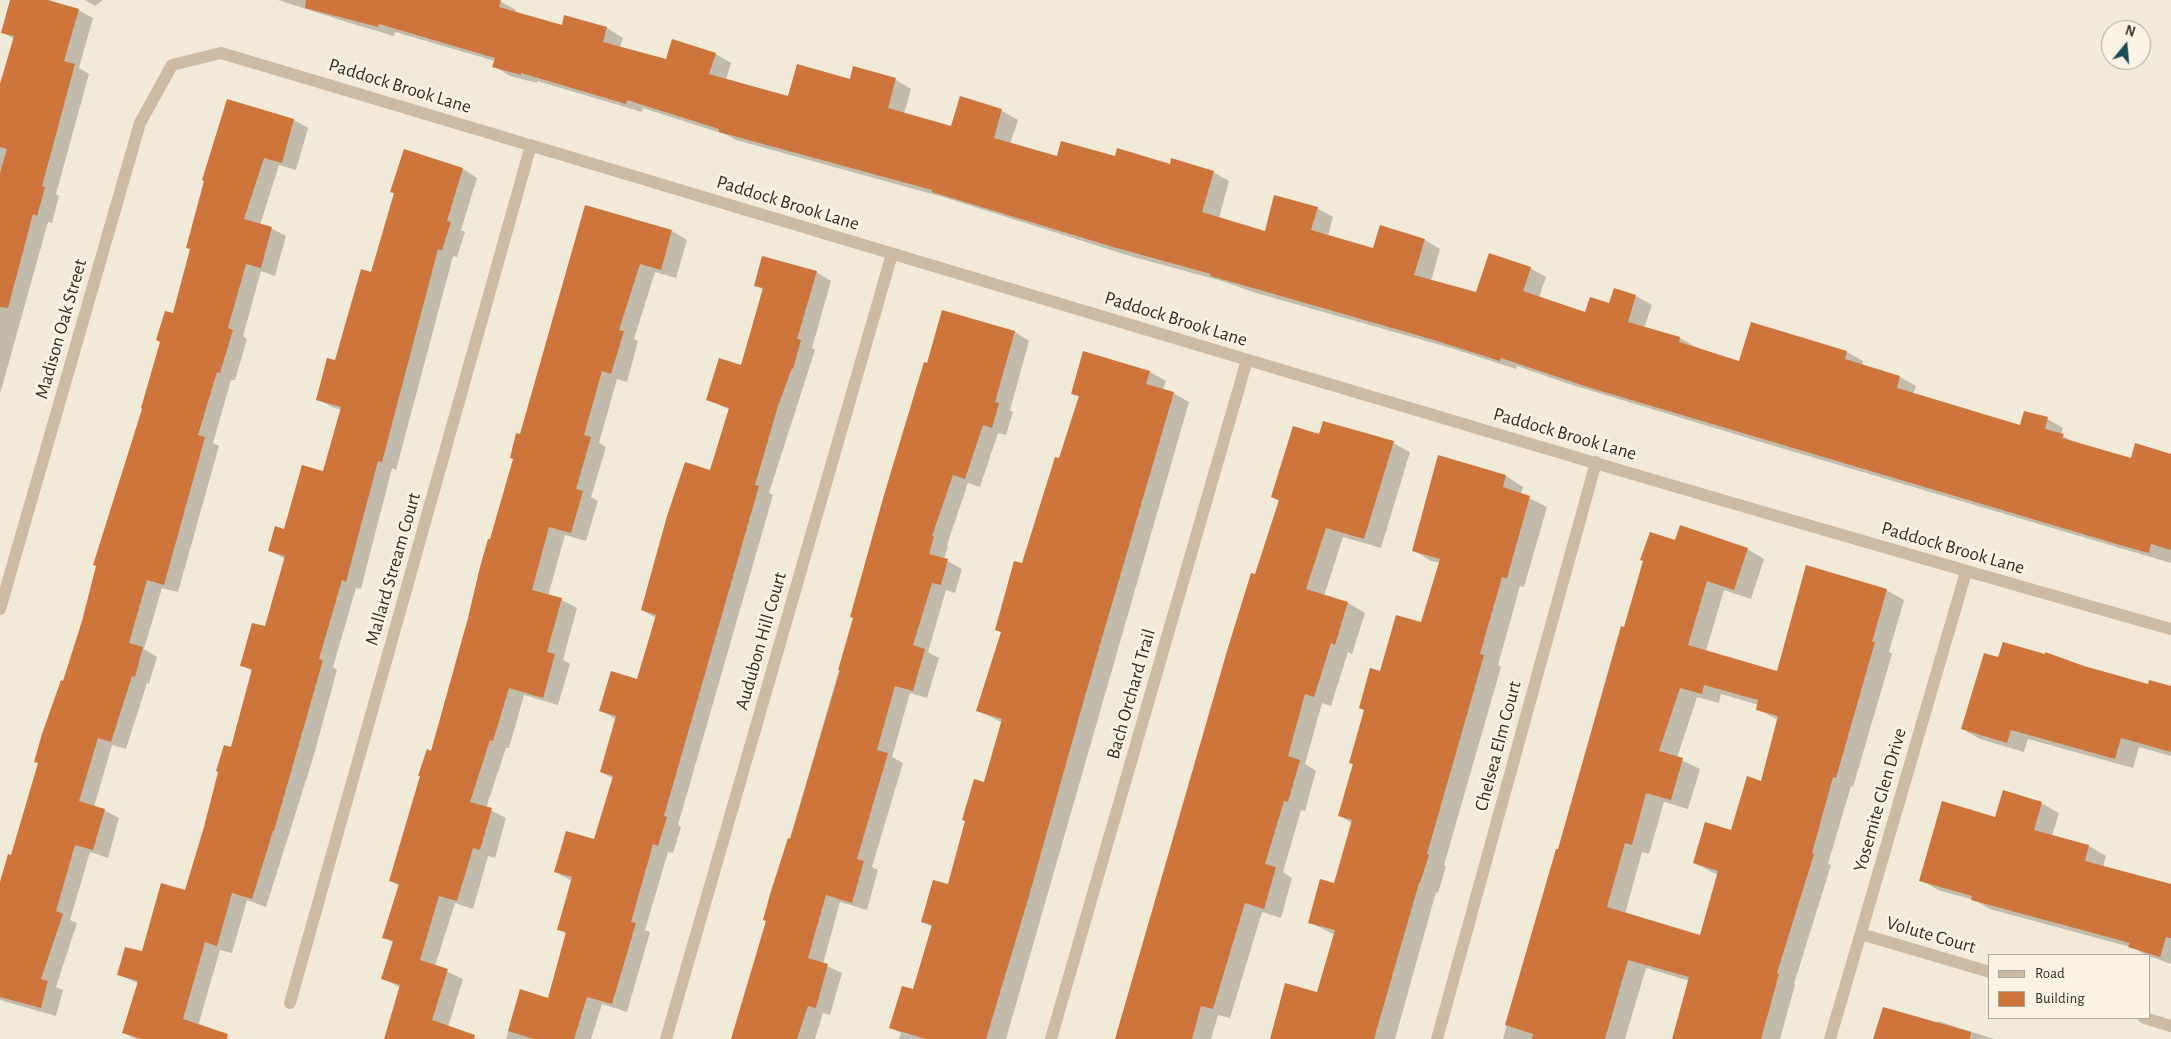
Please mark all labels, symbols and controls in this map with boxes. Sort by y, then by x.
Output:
north arrow [2101,20,2151,70]
text: N [2123,23,2137,40]
street label: Paddock Brook Lane [326,53,474,119]
street label: Paddock Brook Lane [714,170,862,236]
street label: Madison Oak Street [30,256,92,402]
street label: Paddock Brook Lane [1102,286,1250,352]
street label: Paddock Brook Lane [1491,403,1639,465]
street label: Mallard Stream Court [360,490,426,648]
street label: Paddock Brook Lane [1879,517,2027,579]
street label: Audubon Hill Court [730,569,792,713]
street label: Bach Orchard Trail [1102,626,1160,762]
street label: Chelsea Elm Court [1470,679,1526,813]
street label: Yosemite Glen Drive [1849,725,1911,875]
street label: Volute Court [1884,911,1978,959]
legend [1988,954,2151,1019]
text: Road [2035,966,2065,981]
text: Building [2035,991,2085,1006]

